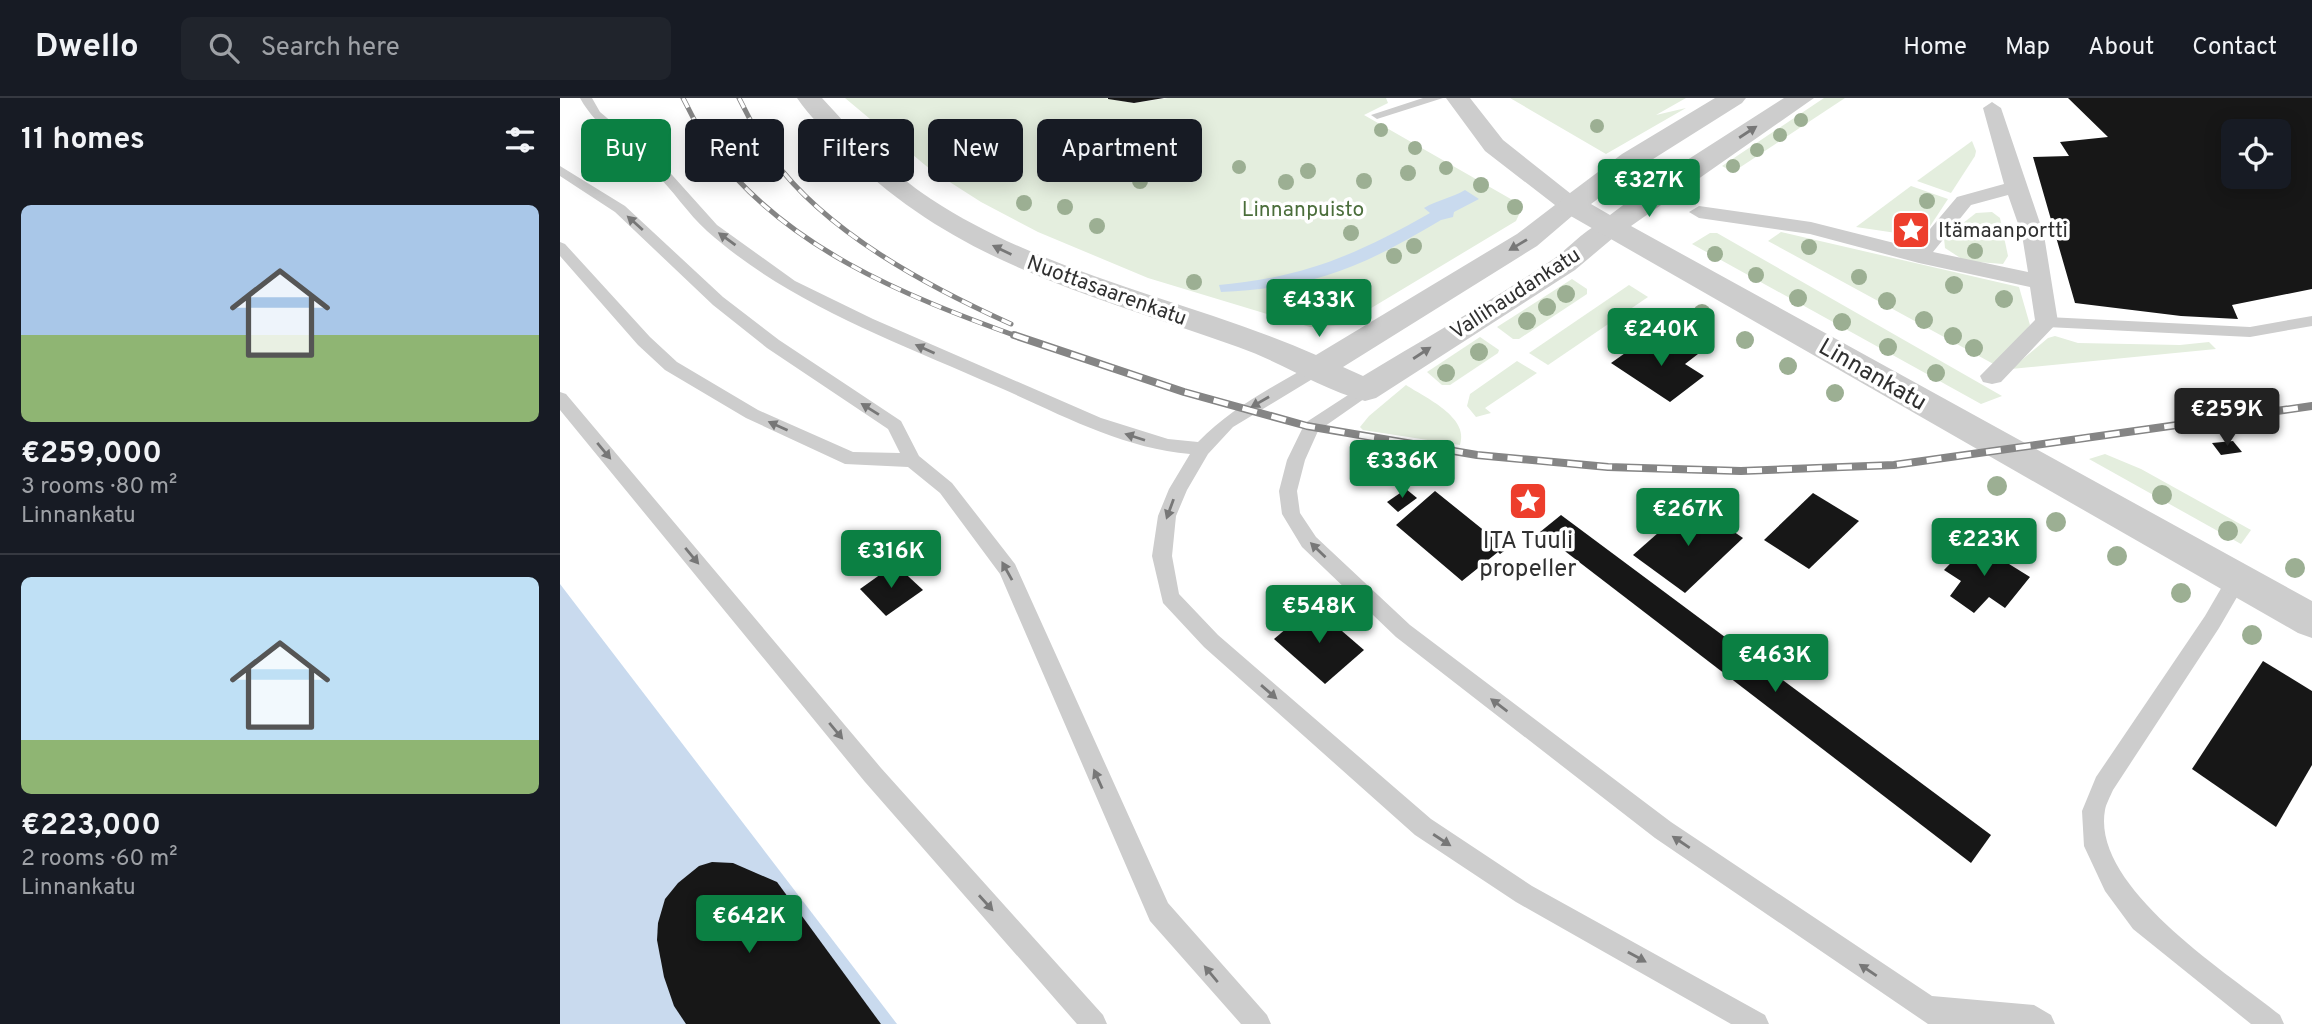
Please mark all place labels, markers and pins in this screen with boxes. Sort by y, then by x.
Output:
pin: €327K [1600,159,1698,219]
place icon: Itämaanportti [1890,209,1932,251]
place label: Itämaanportti [1938,218,2068,245]
pin: €433K [1270,280,1368,339]
pin: €240K [1612,308,1710,368]
pin: €259K [2178,388,2276,448]
pin: €336K [1353,440,1451,500]
place icon: ITA Tuuli propeller [1507,480,1549,522]
pin: €267K [1639,489,1737,548]
pin: €223K [1935,518,2033,578]
place label: ITA Tuuli propeller [1479,527,1577,585]
pin: €316K [842,531,940,590]
pin: €548K [1270,586,1368,645]
pin: €463K [1726,634,1824,694]
pin: €642K [700,896,798,955]

